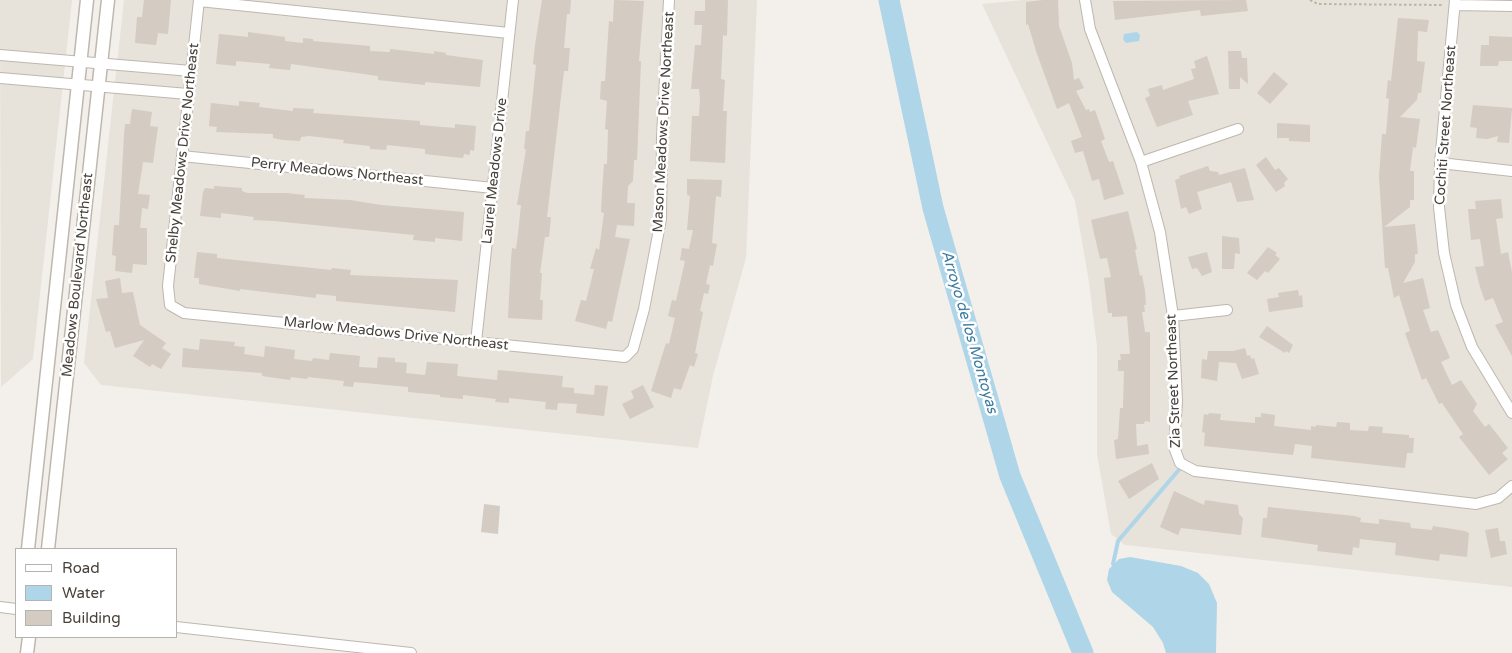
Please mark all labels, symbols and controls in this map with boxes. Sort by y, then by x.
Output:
street label: Mason Meadows Drive Northeast [650,11,678,233]
street label: Shelby Meadows Drive Northeast [163,42,203,264]
street label: Cochiti Street Northeast [1432,45,1460,205]
street label: Laurel Meadows Drive [479,97,511,245]
street label: Perry Meadows Northeast [250,155,424,189]
street label: Meadows Boulevard Northeast [59,172,97,378]
water label: Arroyo de los Montoyas [937,248,1001,416]
street label: Marlow Meadows Drive Northeast [283,314,509,354]
street label: Zia Street Northeast [1163,314,1185,448]
legend [15,548,178,638]
text: Road [62,559,100,577]
text: Water [62,584,105,602]
text: Building [62,609,121,627]

